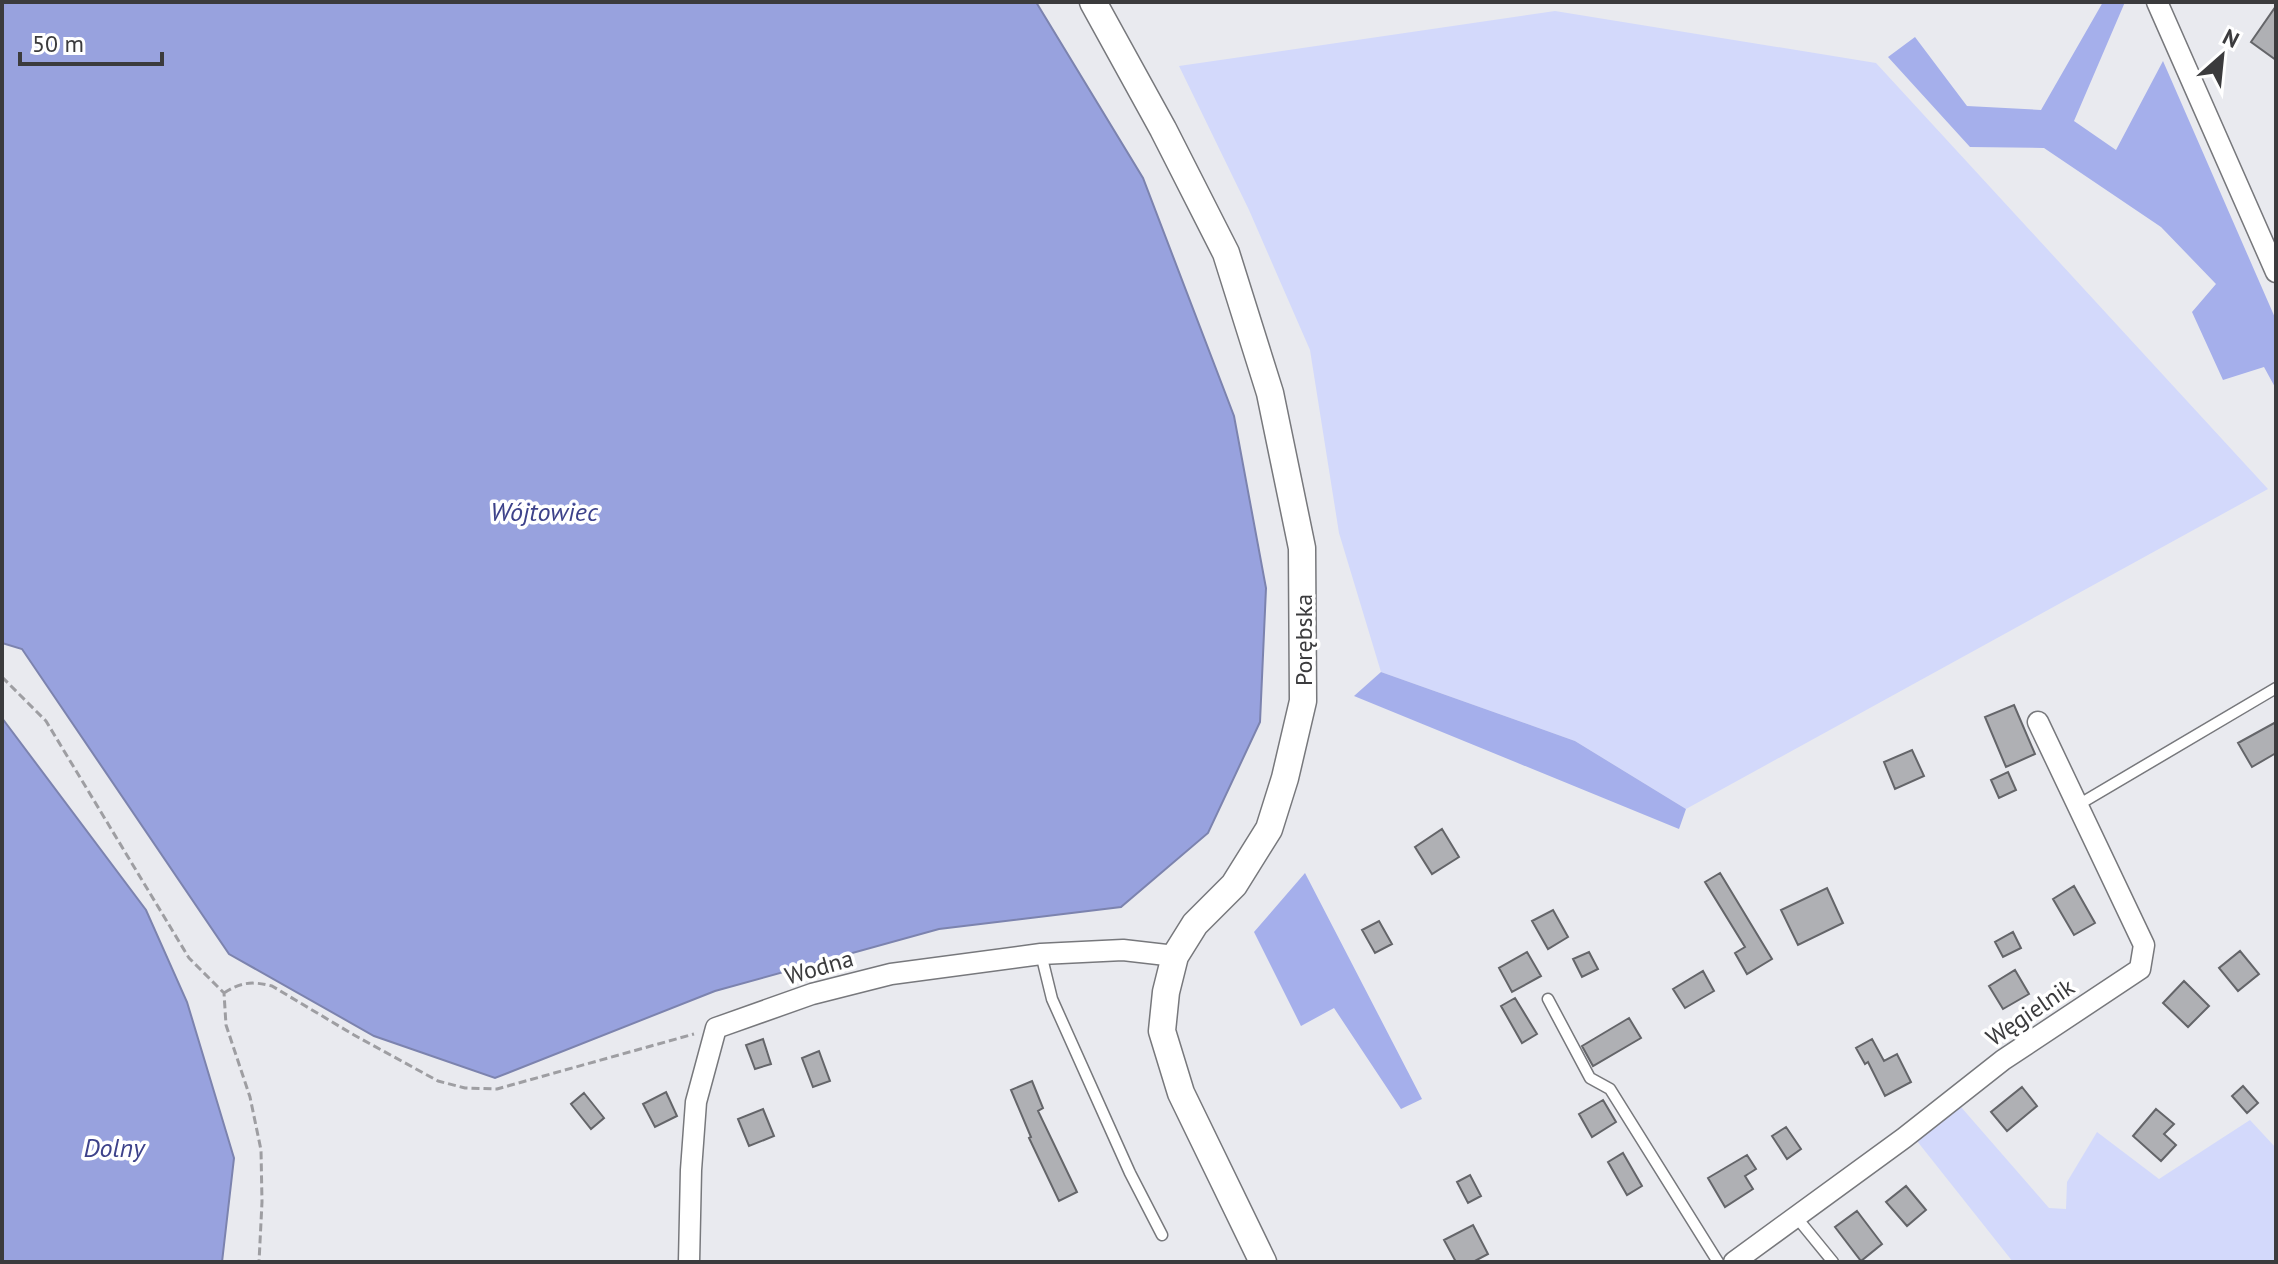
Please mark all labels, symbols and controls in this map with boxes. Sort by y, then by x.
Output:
scale bar [20,16,162,66]
north arrow [2182,16,2262,96]
text: N [2218,22,2244,54]
text: 50 m [32,28,84,59]
water label: Wójtowiec [490,495,599,528]
street label: Porębska [1288,594,1319,686]
street label: Wodna [781,942,857,992]
street label: Węgielnik [1980,971,2081,1053]
water label: Dolny [83,1131,146,1164]

